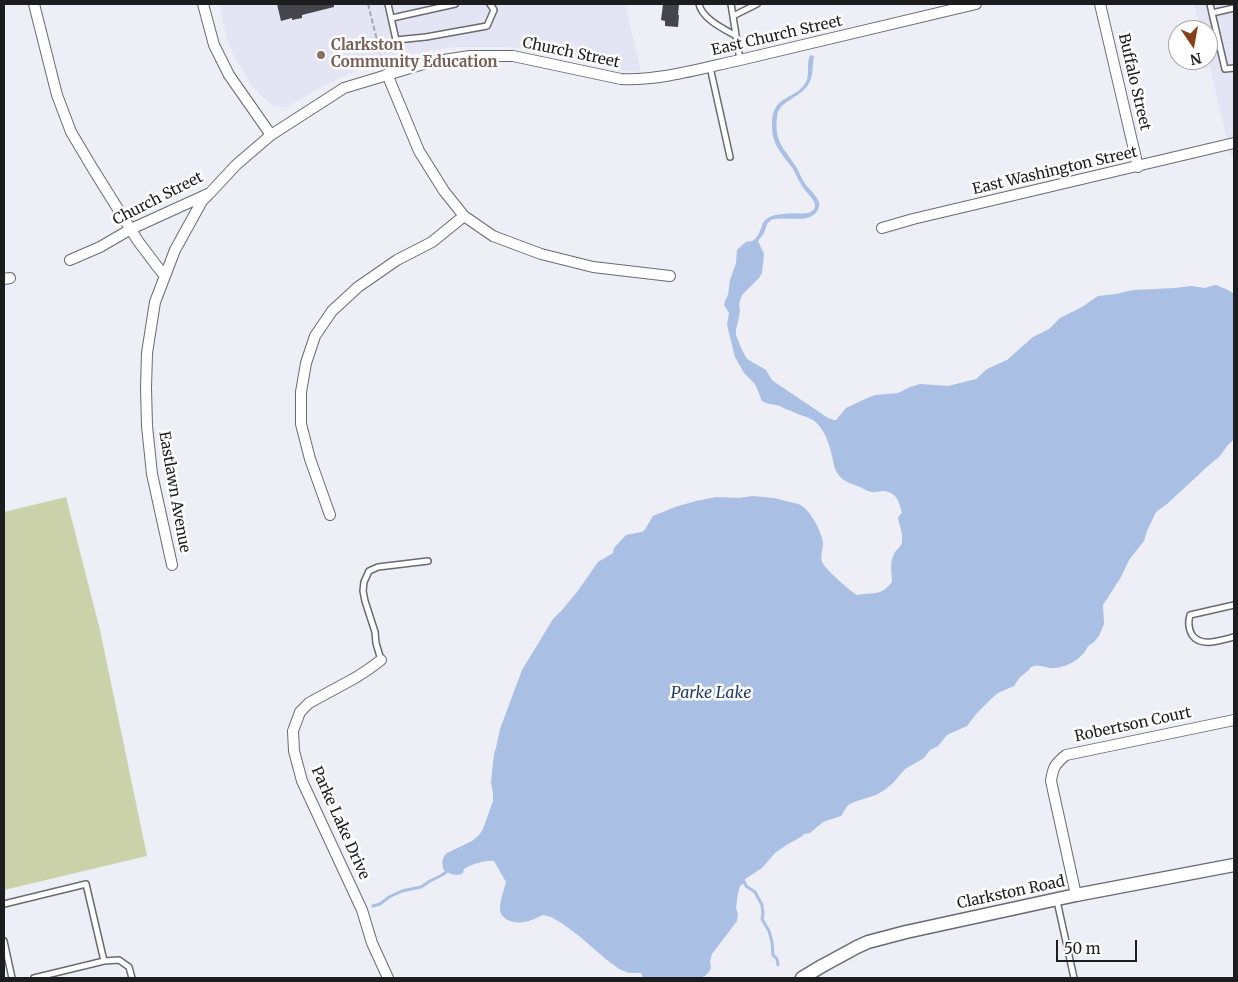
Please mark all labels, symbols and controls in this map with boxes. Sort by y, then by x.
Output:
street label: East Church Street [710,12,844,60]
north arrow [1168,20,1218,70]
street label: Buffalo Street [1114,32,1154,132]
street label: Church Street [521,34,621,72]
place label: Clarkston Community Education [331,37,498,72]
marker: Clarkston Community Education [315,49,327,61]
text: N [1189,49,1203,69]
street label: East Washington Street [971,143,1139,199]
street label: Church Street [110,169,206,229]
street label: Eastlawn Avenue [154,430,194,554]
water label: Parke Lake [671,683,751,703]
street label: Robertson Court [1073,704,1193,746]
street label: Parke Lake Drive [307,764,373,882]
street label: Clarkston Road [955,873,1067,913]
scale bar [1058,930,1139,962]
text: 50 m [1064,939,1101,958]

